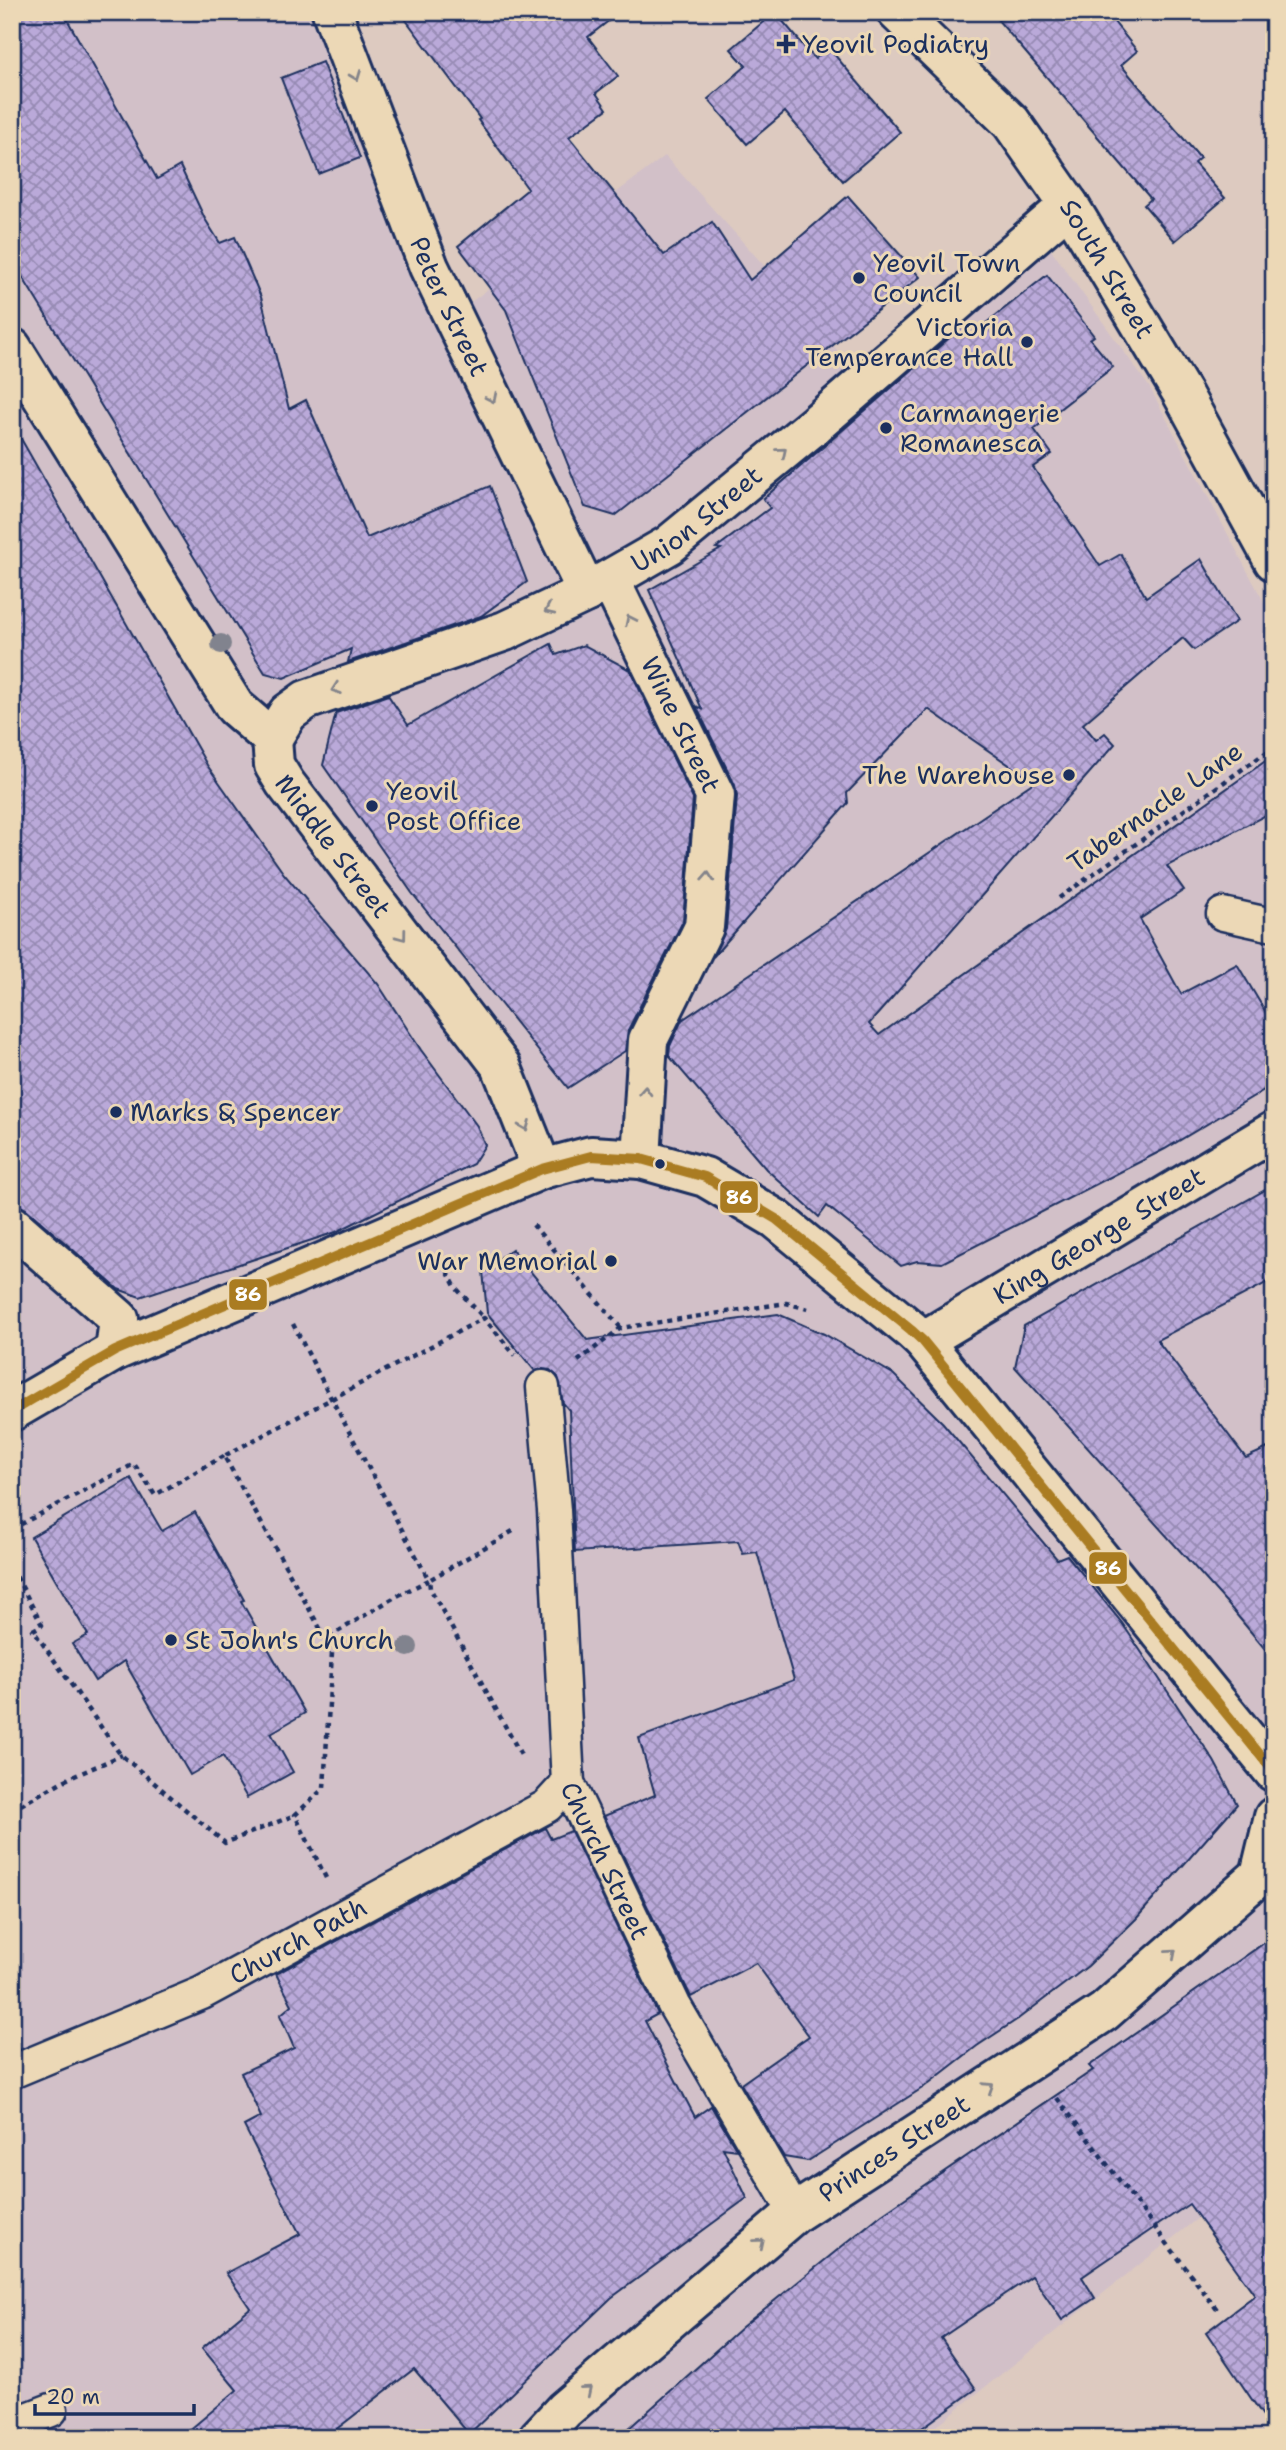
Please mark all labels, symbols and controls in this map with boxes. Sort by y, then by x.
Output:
place label: Yeovil Podiatry [802,26,989,61]
marker: Yeovil Podiatry [776,34,796,54]
one-way arrow [348,70,362,82]
street label: South Street [1052,192,1163,345]
street label: Peter Street [402,231,497,382]
place label: Yeovil Town Council [873,245,1020,310]
marker: Yeovil Town Council [851,270,867,286]
place label: Victoria Temperance Hall [805,309,1013,374]
marker: Victoria Temperance Hall [1019,334,1035,350]
one-way arrow [484,391,498,403]
place label: Carmangerie Romanesca [900,395,1060,460]
marker: Carmangerie Romanesca [878,420,894,436]
one-way arrow [775,447,787,460]
street label: Union Street [624,458,769,580]
one-way arrow [544,602,556,616]
one-way arrow [624,615,638,627]
street label: Wine Street [633,650,729,799]
one-way arrow [330,681,342,695]
street label: Tabernacle Lane [1060,733,1249,880]
place label: The Warehouse [862,757,1055,792]
street label: Middle Street [267,767,400,925]
marker: The Warehouse [1061,767,1077,783]
place label: Yeovil Post Office [386,773,522,838]
marker: Yeovil Post Office [364,798,380,814]
one-way arrow [700,871,715,882]
one-way arrow [394,929,406,941]
one-way arrow [637,1085,652,1096]
place label: Marks & Spencer [130,1094,341,1129]
marker: Marks & Spencer [108,1104,124,1120]
one-way arrow [517,1118,531,1131]
unlabelled marker [653,1157,667,1171]
street label: King George Street [986,1159,1211,1312]
line badge: 86 [719,1180,759,1214]
text: 86 [726,1185,752,1210]
place label: War Memorial [417,1243,597,1278]
marker: War Memorial [603,1253,619,1269]
line badge: 86 [228,1278,268,1311]
text: 86 [235,1282,261,1307]
line badge: 86 [1088,1551,1128,1585]
text: 86 [1095,1556,1121,1581]
place label: St John's Church [185,1622,394,1657]
marker: St John's Church [163,1632,179,1648]
street label: Church Street [553,1776,658,1945]
street label: Church Path [223,1889,373,1992]
one-way arrow [1163,1949,1176,1961]
one-way arrow [981,2083,994,2096]
street label: Princes Street [811,2086,976,2210]
one-way arrow [752,2239,765,2251]
scale bar [35,2373,194,2417]
text: 20 m [46,2383,100,2411]
one-way arrow [579,2386,592,2398]

